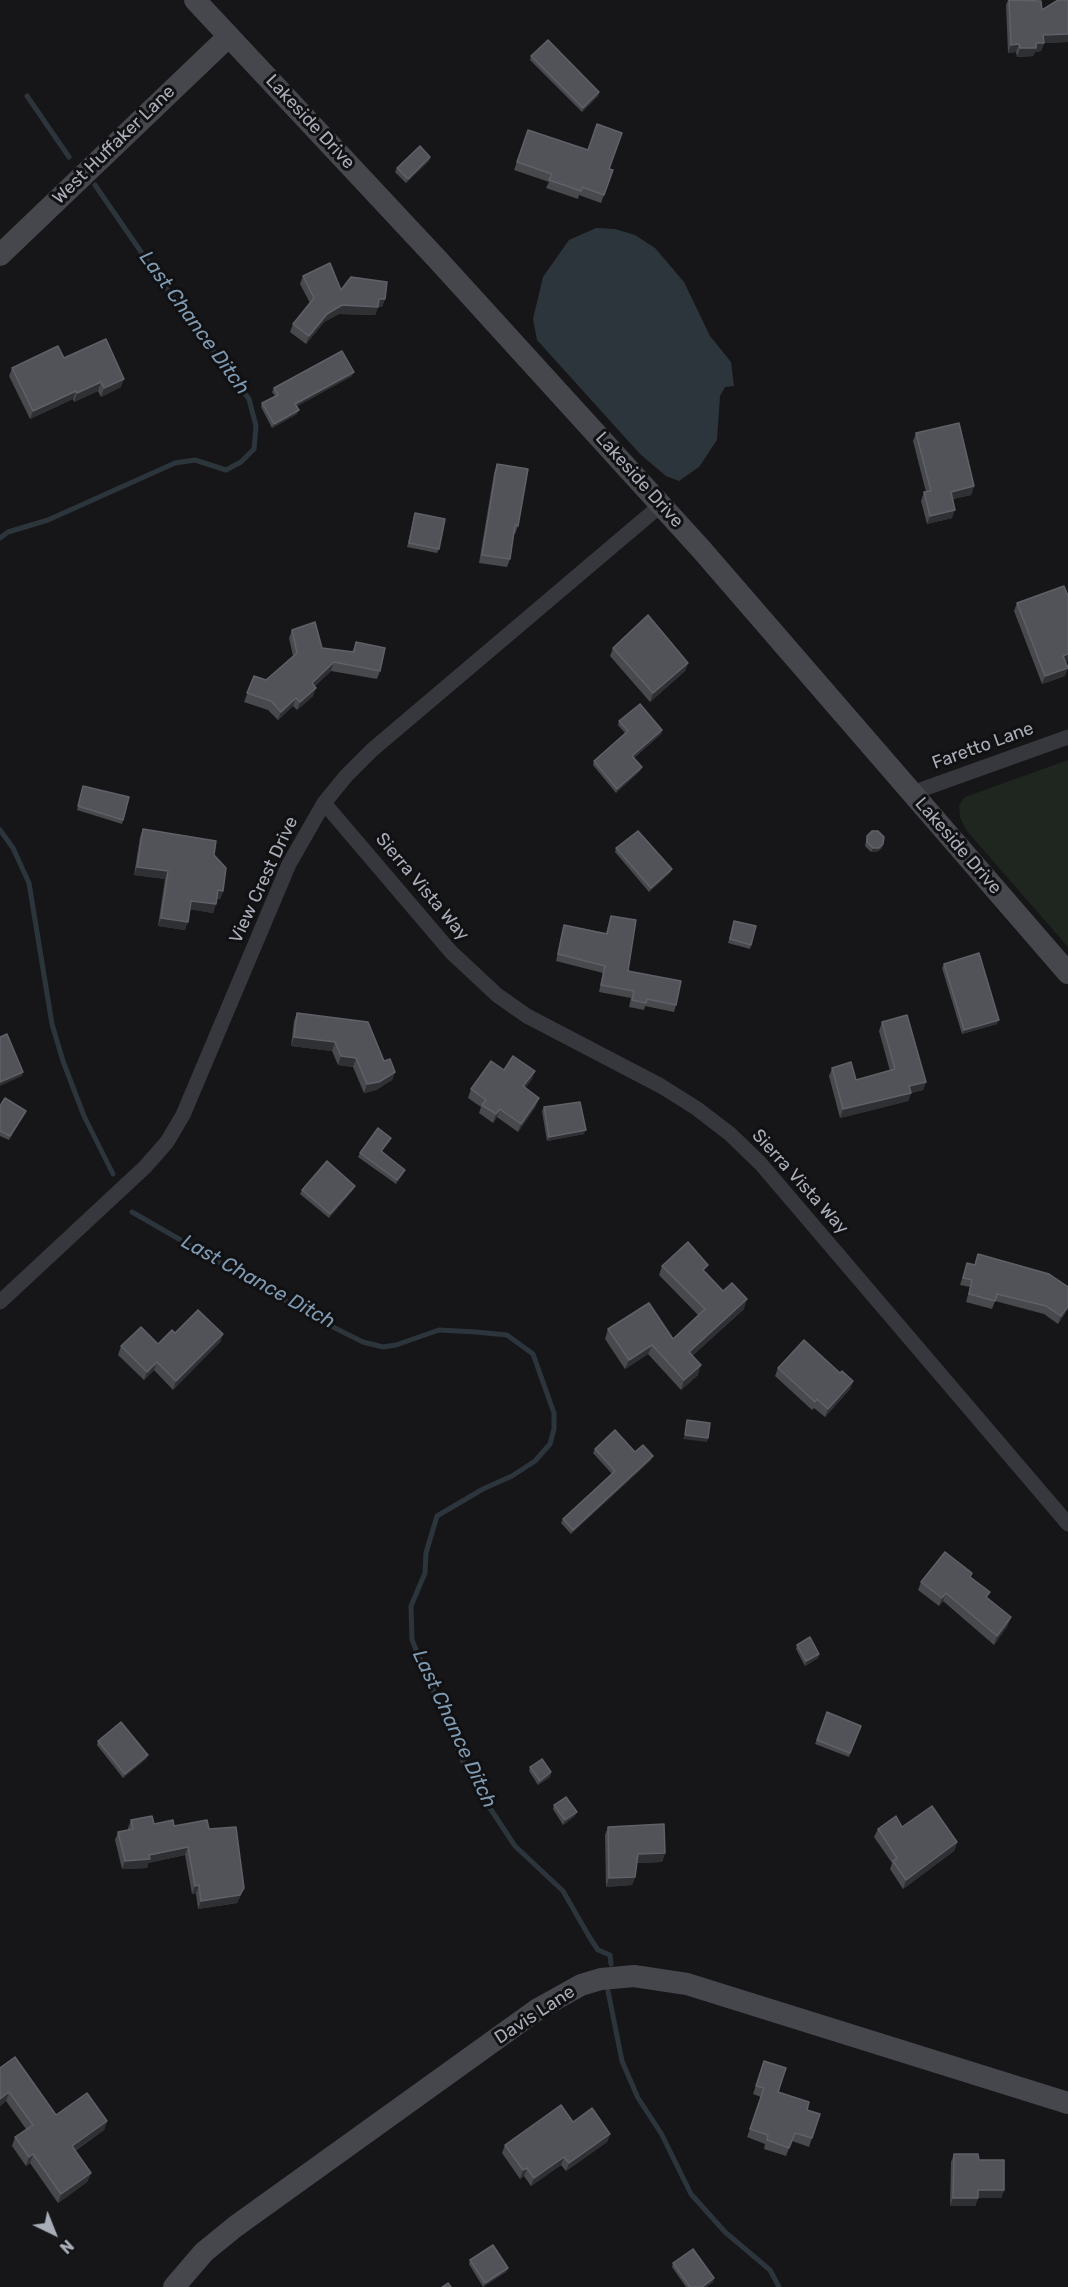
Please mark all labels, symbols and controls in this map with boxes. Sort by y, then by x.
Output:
street label: Lakeside Drive [261,70,359,174]
street label: West Huffaker Lane [48,81,180,209]
water label: Last Chance Ditch [134,246,254,400]
street label: Lakeside Drive [590,428,688,532]
street label: Faretto Lane [929,718,1037,774]
street label: Lakeside Drive [910,793,1006,899]
street label: View Crest Drive [225,813,303,947]
street label: Sierra Vista Way [371,829,473,945]
street label: Sierra Vista Way [747,1125,853,1239]
water label: Last Chance Ditch [177,1230,339,1334]
water label: Last Chance Ditch [407,1646,501,1812]
street label: Davis Lane [491,1981,579,2049]
north arrow [24,2203,84,2263]
text: N [56,2236,77,2257]

